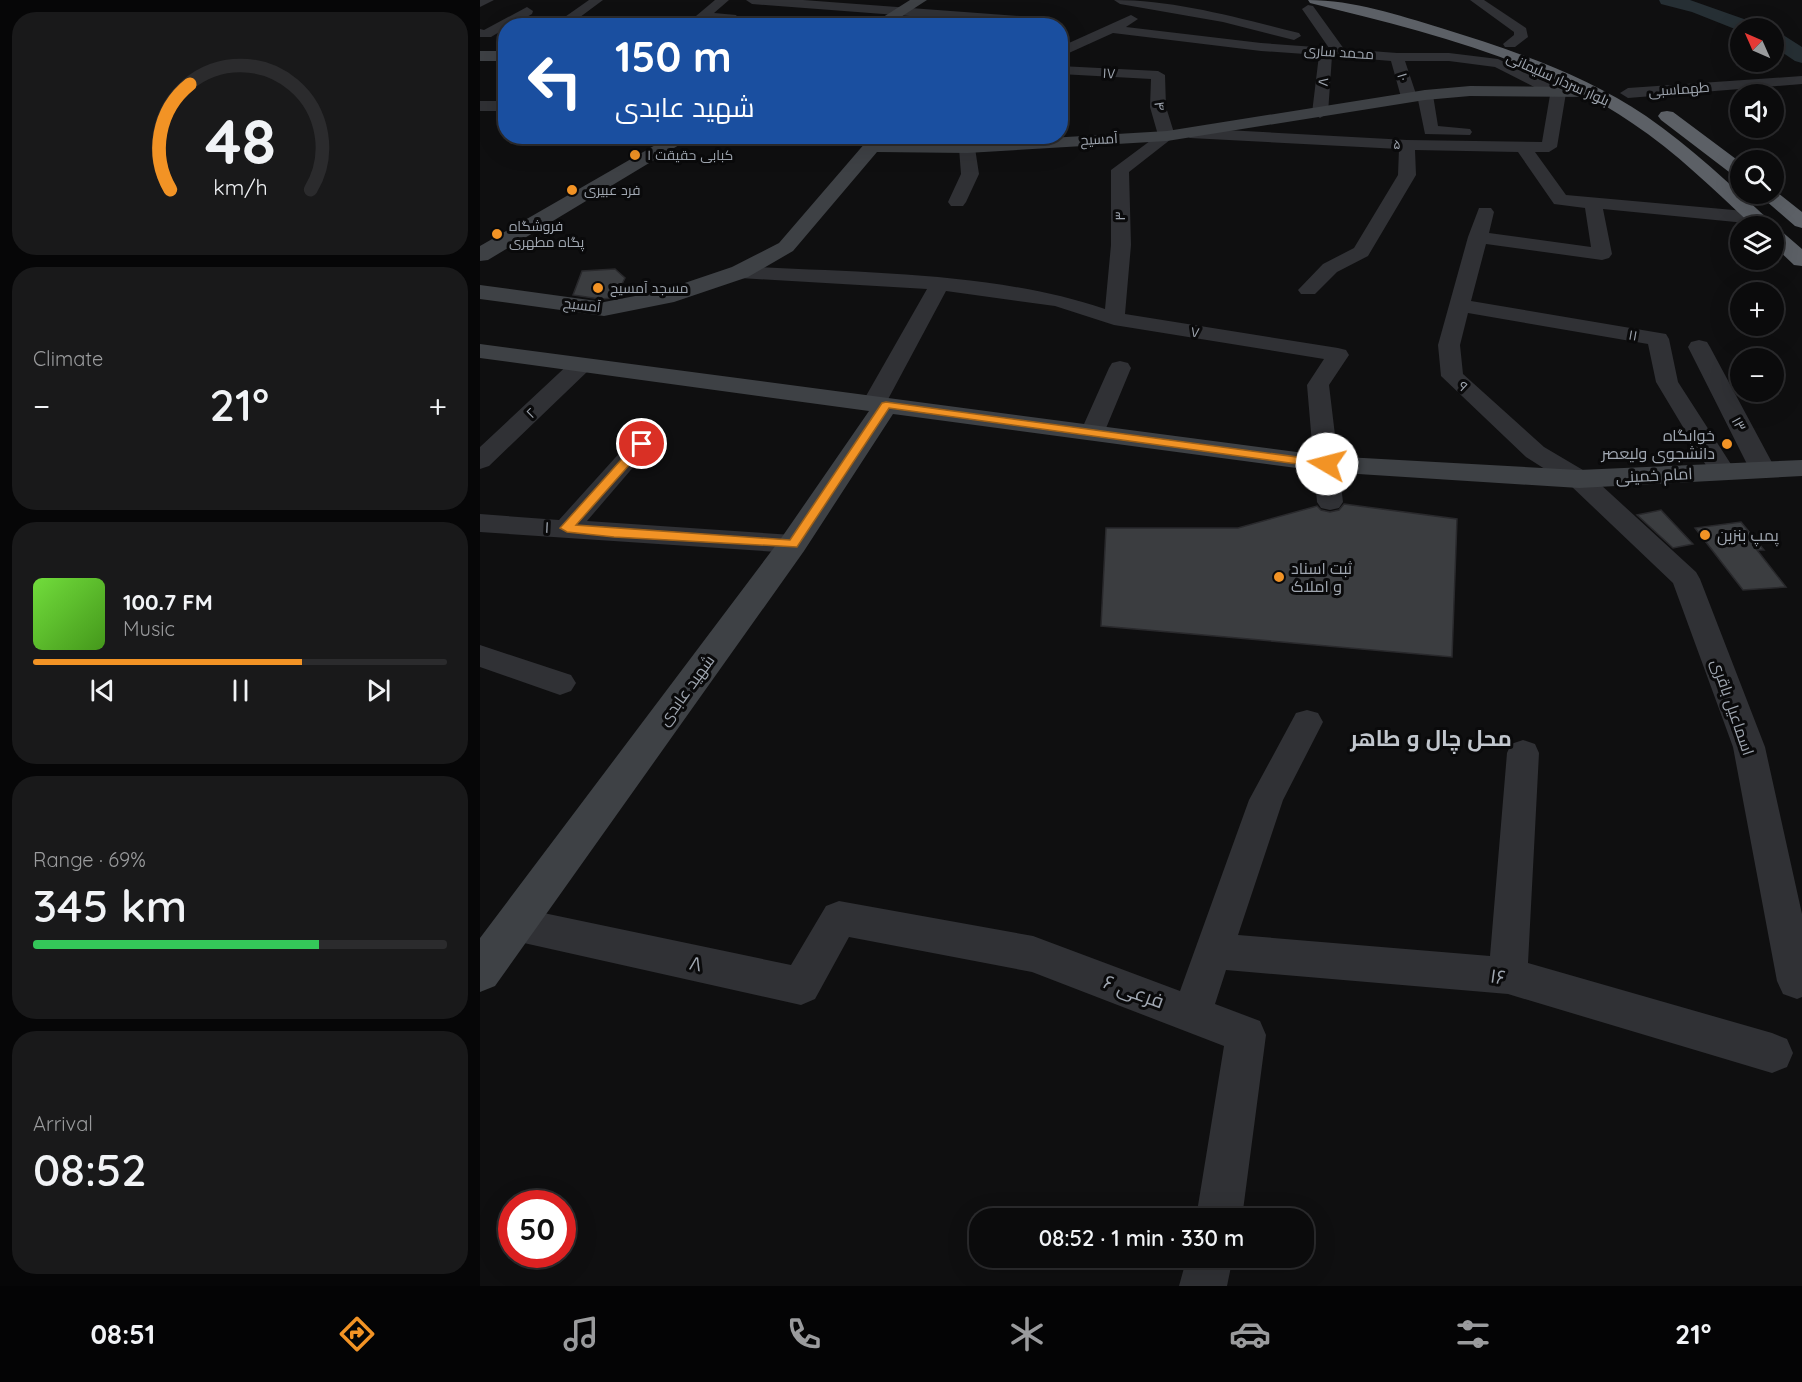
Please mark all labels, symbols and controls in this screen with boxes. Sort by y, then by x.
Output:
north arrow [1730,18,1784,72]
map controls [1730,18,1784,402]
text: 150 m [615,30,732,83]
street label: محمد ساری [1303,41,1375,63]
icon: left [516,42,594,120]
street label: بلوار سردار سلیمانی [1504,48,1612,110]
street label: ۱۷ [1102,64,1116,82]
street label: ۱۰ [1393,71,1413,83]
street label: ۸ [1314,77,1332,87]
street label: طهماسبی [1648,78,1710,100]
button: sound [1730,84,1784,138]
text: شهید عابدی [615,90,755,124]
street label: ۴ [1150,100,1170,112]
text: 48 [205,103,275,181]
street label: آمسیح [1080,129,1119,149]
street label: ۵ [1393,135,1401,153]
place label: کبابی حقیقت ۱ [647,146,733,164]
marker: کبابی حقیقت ۱ [628,148,642,162]
button: search [1730,150,1784,204]
text: km/h [213,175,267,201]
place label: فرد عبیری [584,181,641,199]
marker: فرد عبیری [565,183,579,197]
street label: ۳ [1111,211,1129,221]
button: layers [1730,216,1784,270]
place label: فروشگاه پگاه مطهری [509,217,584,252]
marker: فروشگاه پگاه مطهری [490,227,504,241]
place label: مسجد آمسیح [610,279,688,297]
marker: مسجد آمسیح [591,281,605,295]
button: + [1730,282,1784,336]
street label: آمسیح [562,294,602,316]
street label: ۷ [1189,322,1201,342]
street label: ۱۱ [1627,325,1639,345]
text: Climate [33,346,103,371]
button: − [1730,348,1784,402]
text: 21° [210,376,269,432]
street label: ۹ [1454,377,1472,395]
text: − [33,385,50,426]
text: + [428,385,447,426]
street label: ۲ [522,404,540,422]
street label: ۱۳ [1728,414,1750,434]
pin [616,418,667,469]
place label: خوابگاه دانشجوی ولیعصر [1600,425,1715,464]
icon: arrive [625,427,658,460]
position arrow [1295,432,1359,496]
marker: خوابگاه دانشجوی ولیعصر [1720,437,1734,451]
street label: امام خمینی [1615,463,1693,489]
street label: ۱ [544,517,550,537]
place label: پمپ بنزین [1717,525,1779,547]
marker: پمپ بنزین [1698,528,1712,542]
place label: ثبت اسناد و املاک [1291,558,1353,596]
marker: ثبت اسناد و املاک [1272,570,1286,584]
text: 100.7 FM [123,588,213,616]
text: Music [123,616,175,641]
street label: شهید عابدی [654,651,719,730]
street label: اسماعیل باقری [1706,656,1759,758]
icon: previous [86,674,119,707]
icon: pause [224,674,257,707]
icon: next [362,674,395,707]
district label: محل چال و طاهر [1349,724,1512,754]
text: Range · 69% [33,847,146,872]
text: 345 km [33,877,187,933]
street label: ۸ [687,949,705,977]
street label: ۱۶ [1488,963,1508,989]
street label: فرعی ۶ [1100,969,1168,1014]
text: Arrival [33,1111,93,1136]
text: 08:52 [33,1141,147,1197]
speed limit sign: 50 [498,1190,576,1268]
text: 08:52 · 1 min · 330 m [1039,1224,1244,1252]
icon: directions [336,1313,378,1355]
icon: music [560,1313,602,1355]
icon: phone [783,1313,825,1355]
icon: climate [1006,1313,1048,1355]
icon: car [1229,1313,1271,1355]
icon: filters [1452,1313,1494,1355]
text: 08:51 [91,1317,155,1351]
text: 21° [1675,1317,1711,1351]

